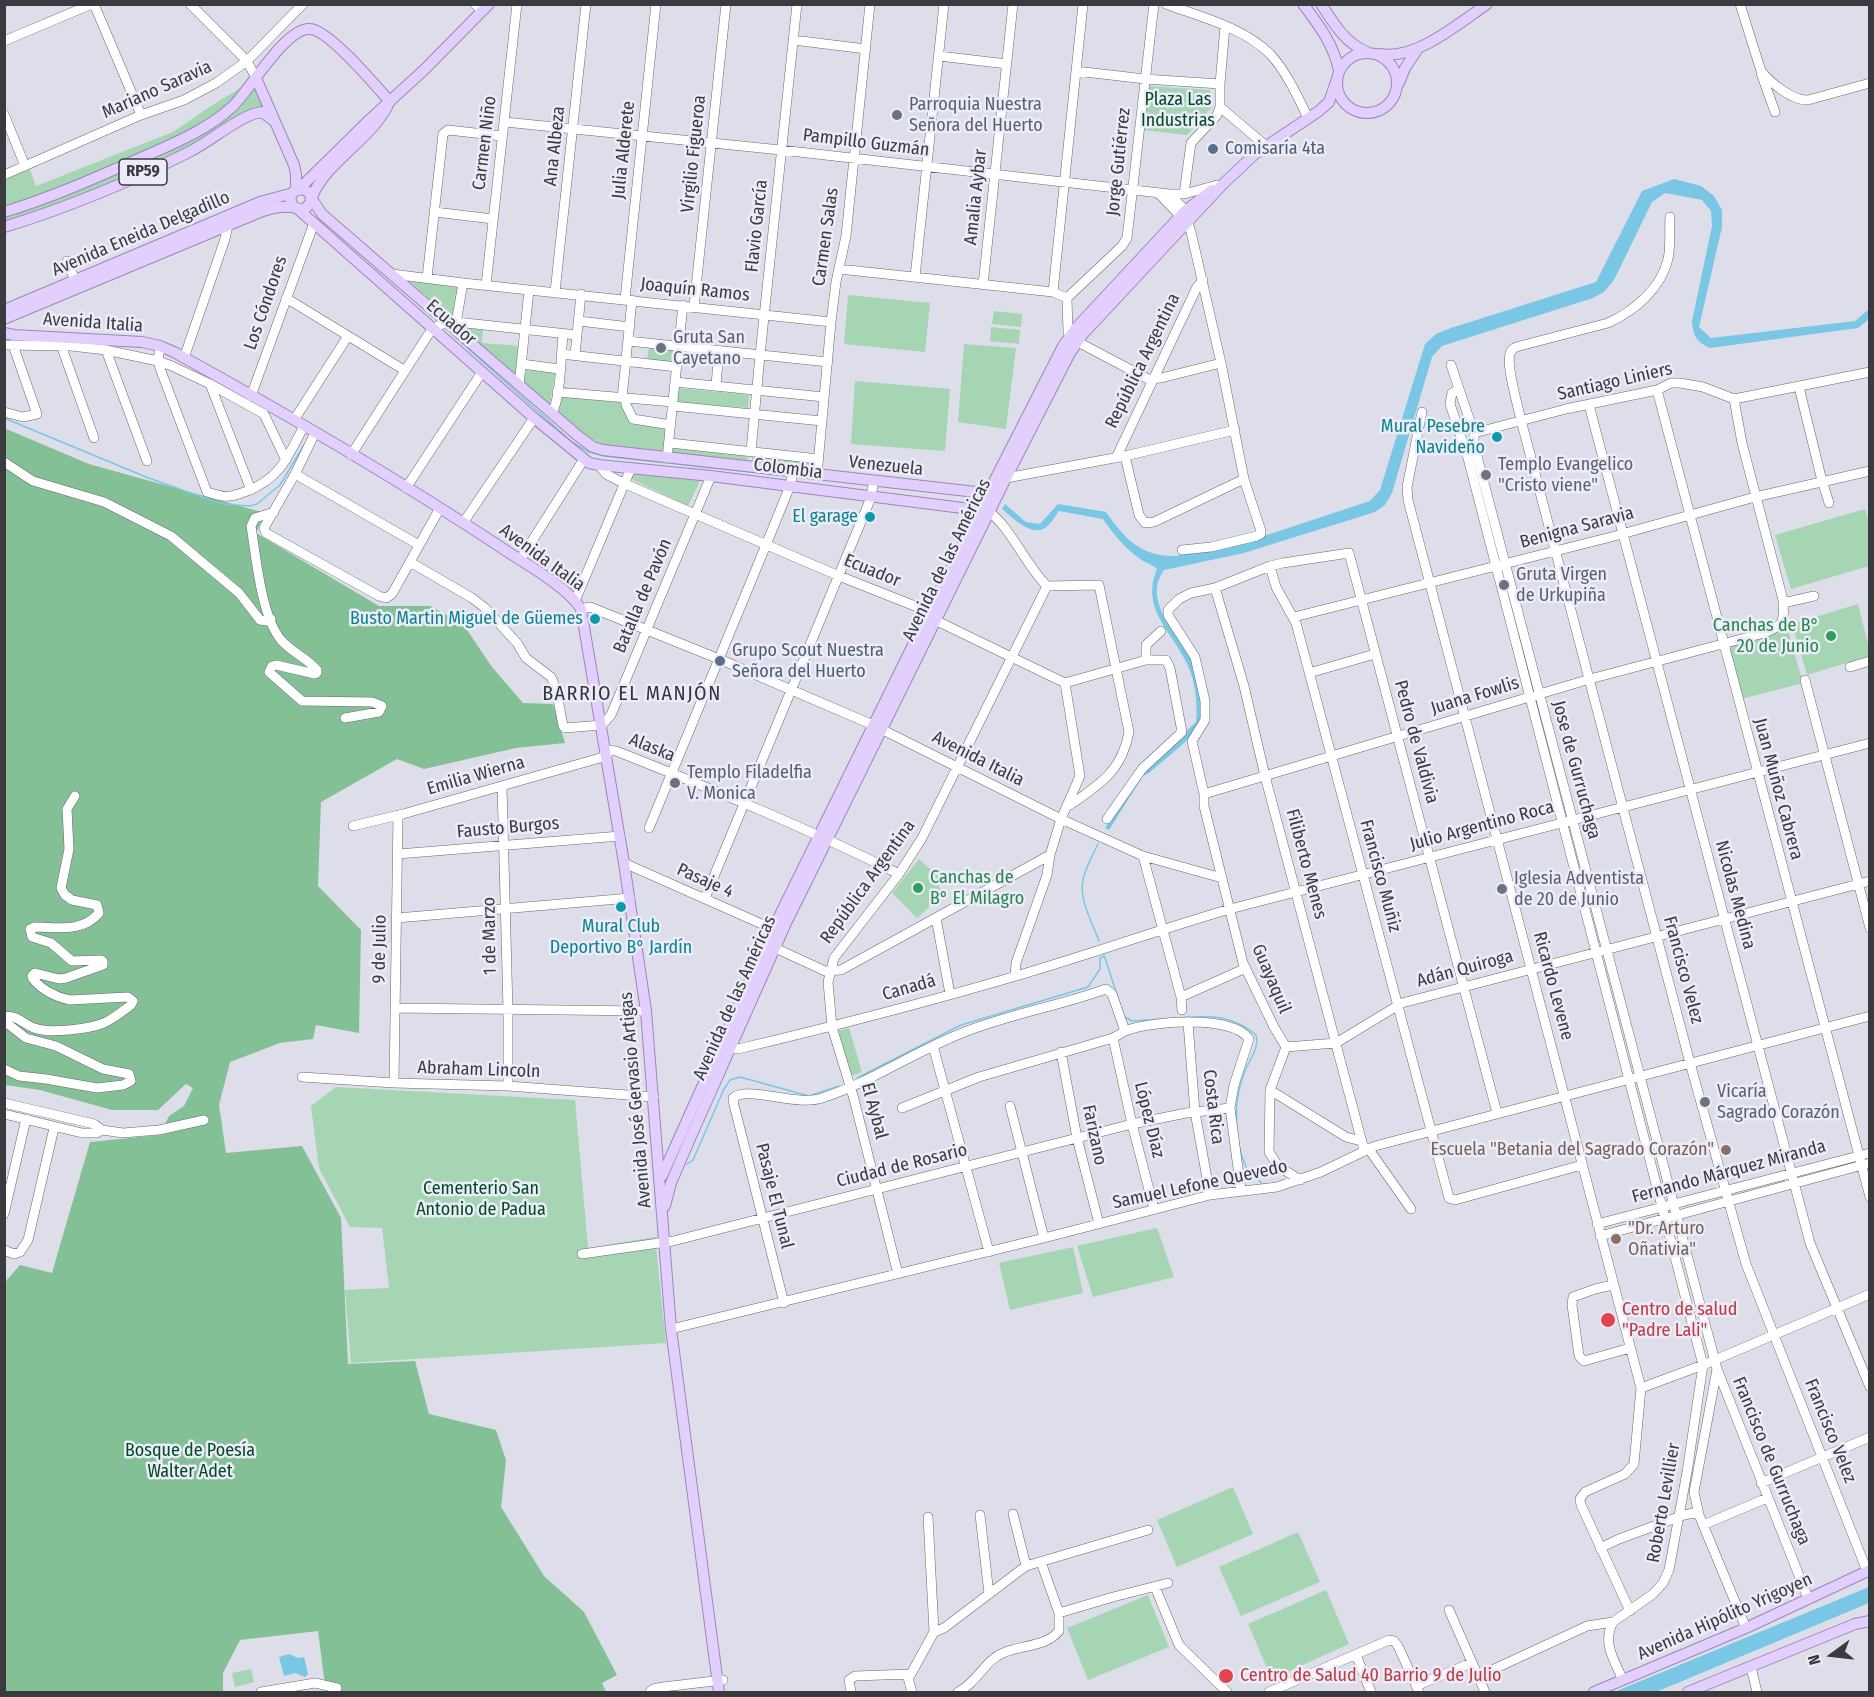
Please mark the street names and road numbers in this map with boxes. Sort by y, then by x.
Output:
street label: Mariano Saravia [99,56,215,124]
street label: Virgilio Figueroa [677,94,711,214]
street label: Carmen Niño [468,95,502,191]
street label: Julia Alderete [608,100,640,200]
street label: Ana Albeza [540,105,570,187]
street label: Jorge Gutiérrez [1103,107,1135,217]
street label: Pampillo Guzmán [801,125,931,161]
street label: Amalia Aybar [960,148,992,246]
road number: RP59 [119,159,167,185]
street label: Flavio García [741,179,773,273]
street label: Carmen Salas [808,186,844,288]
street label: Avenida Eneida Delgadillo [49,187,233,281]
street label: Los Cóndores [240,253,292,353]
street label: Joaquín Ramos [639,274,751,306]
street label: República Argentina [1101,290,1185,432]
street label: Ecuador [422,295,480,351]
street label: Avenida Italia [42,309,144,337]
street label: Santiago Liniers [1555,358,1675,406]
street label: Venezuela [848,451,924,481]
street label: Colombia [752,454,824,484]
street label: Avenida de las Américas [898,475,996,645]
street label: Benigna Saravia [1518,502,1636,554]
street label: Avenida Italia [495,520,589,596]
street label: Batalla de Pavón [609,536,677,656]
street label: Ecuador [840,550,904,592]
street label: Juana Fowlis [1428,672,1522,720]
street label: Pedro de Valdivia [1389,678,1443,806]
street label: Jose de Gurruchaga [1547,698,1605,842]
street label: Juan Muñoz Cabrera [1749,716,1807,862]
street label: Avenida Italia [928,727,1028,791]
street label: Alaska [626,729,678,767]
street label: Emilia Wierna [425,752,527,800]
street label: Julio Argentino Roca [1408,796,1556,856]
street label: Filiberto Menes [1281,807,1331,921]
street label: Fausto Burgos [456,813,560,843]
street label: República Argentina [816,816,920,948]
street label: Francisco Muñiz [1355,817,1405,935]
street label: Nicolas Medina [1710,838,1760,952]
street label: Pasaje 4 [673,859,737,903]
street label: 1 de Marzo [479,897,501,975]
street label: Avenida de las Américas [689,912,781,1084]
street label: 9 de Julio [369,914,391,984]
street label: Francisco Velez [1658,914,1708,1026]
street label: Ricardo Levene [1528,929,1578,1043]
street label: Guayaquil [1247,941,1295,1017]
street label: Adán Quiroga [1414,946,1516,992]
street label: Canadá [880,970,938,1006]
street label: Avenida José Gervasio Artigas [616,991,656,1209]
street label: Abraham Lincoln [417,1057,541,1083]
street label: Costa Rica [1198,1068,1228,1146]
street label: El Aybal [856,1080,892,1142]
street label: López Díaz [1129,1080,1169,1160]
street label: Farizano [1077,1103,1111,1167]
street label: Fernando Márquez Miranda [1630,1136,1828,1208]
street label: Ciudad de Rosario [834,1139,970,1193]
street label: Pasaje El Tunal [750,1141,798,1251]
street label: Samuel Lefone Quevedo [1111,1156,1289,1214]
street label: Francisco de Gurruchaga [1727,1374,1815,1548]
street label: Francisco Velez [1799,1376,1861,1486]
street label: Roberto Levillier [1643,1441,1685,1565]
street label: Avenida Hipólito Yrigoyen [1634,1569,1816,1665]

